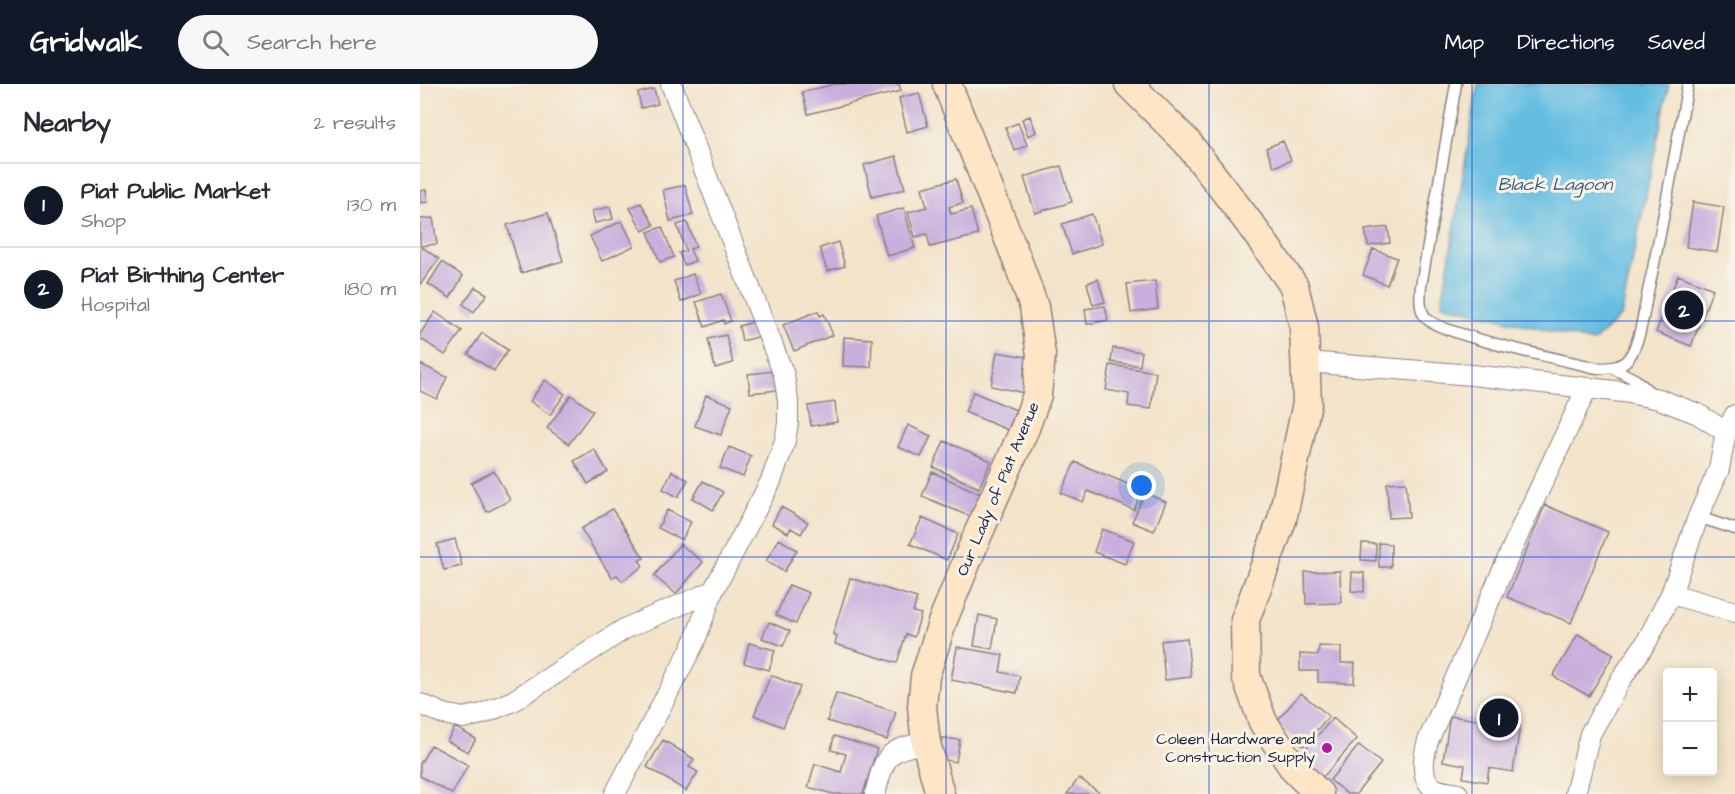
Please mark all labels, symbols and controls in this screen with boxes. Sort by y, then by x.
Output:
search box [178,15,598,69]
text: Gridwalk [30,23,142,62]
icon: search [199,26,232,59]
text: Search here [247,27,377,58]
text: Map [1444,28,1484,57]
text: Directions [1517,28,1615,57]
text: Saved [1648,28,1705,57]
text: Nearby [24,105,111,141]
text: 2 results [313,109,396,137]
water label: Black Lagoon [1498,172,1614,198]
text: Piat Public Market [81,176,270,207]
text: 1 [42,191,45,219]
text: 130 m [347,191,396,219]
text: Shop [81,207,126,235]
text: Piat Birthing Center [81,260,284,291]
text: 2 [38,275,49,303]
text: 180 m [344,275,396,303]
pin: 2 [1664,288,1704,332]
text: Hospital [81,291,150,319]
street label: Our Lady of Piat Avenue [951,398,1046,580]
your location [1127,471,1156,500]
map controls [1663,668,1717,776]
button: + [1663,668,1717,722]
pin: 1 [1480,696,1518,740]
button: − [1663,722,1717,776]
place label: Coleen Hardware and Construction Supply [1156,728,1315,769]
marker: Coleen Hardware and Construction Supply [1320,741,1334,755]

